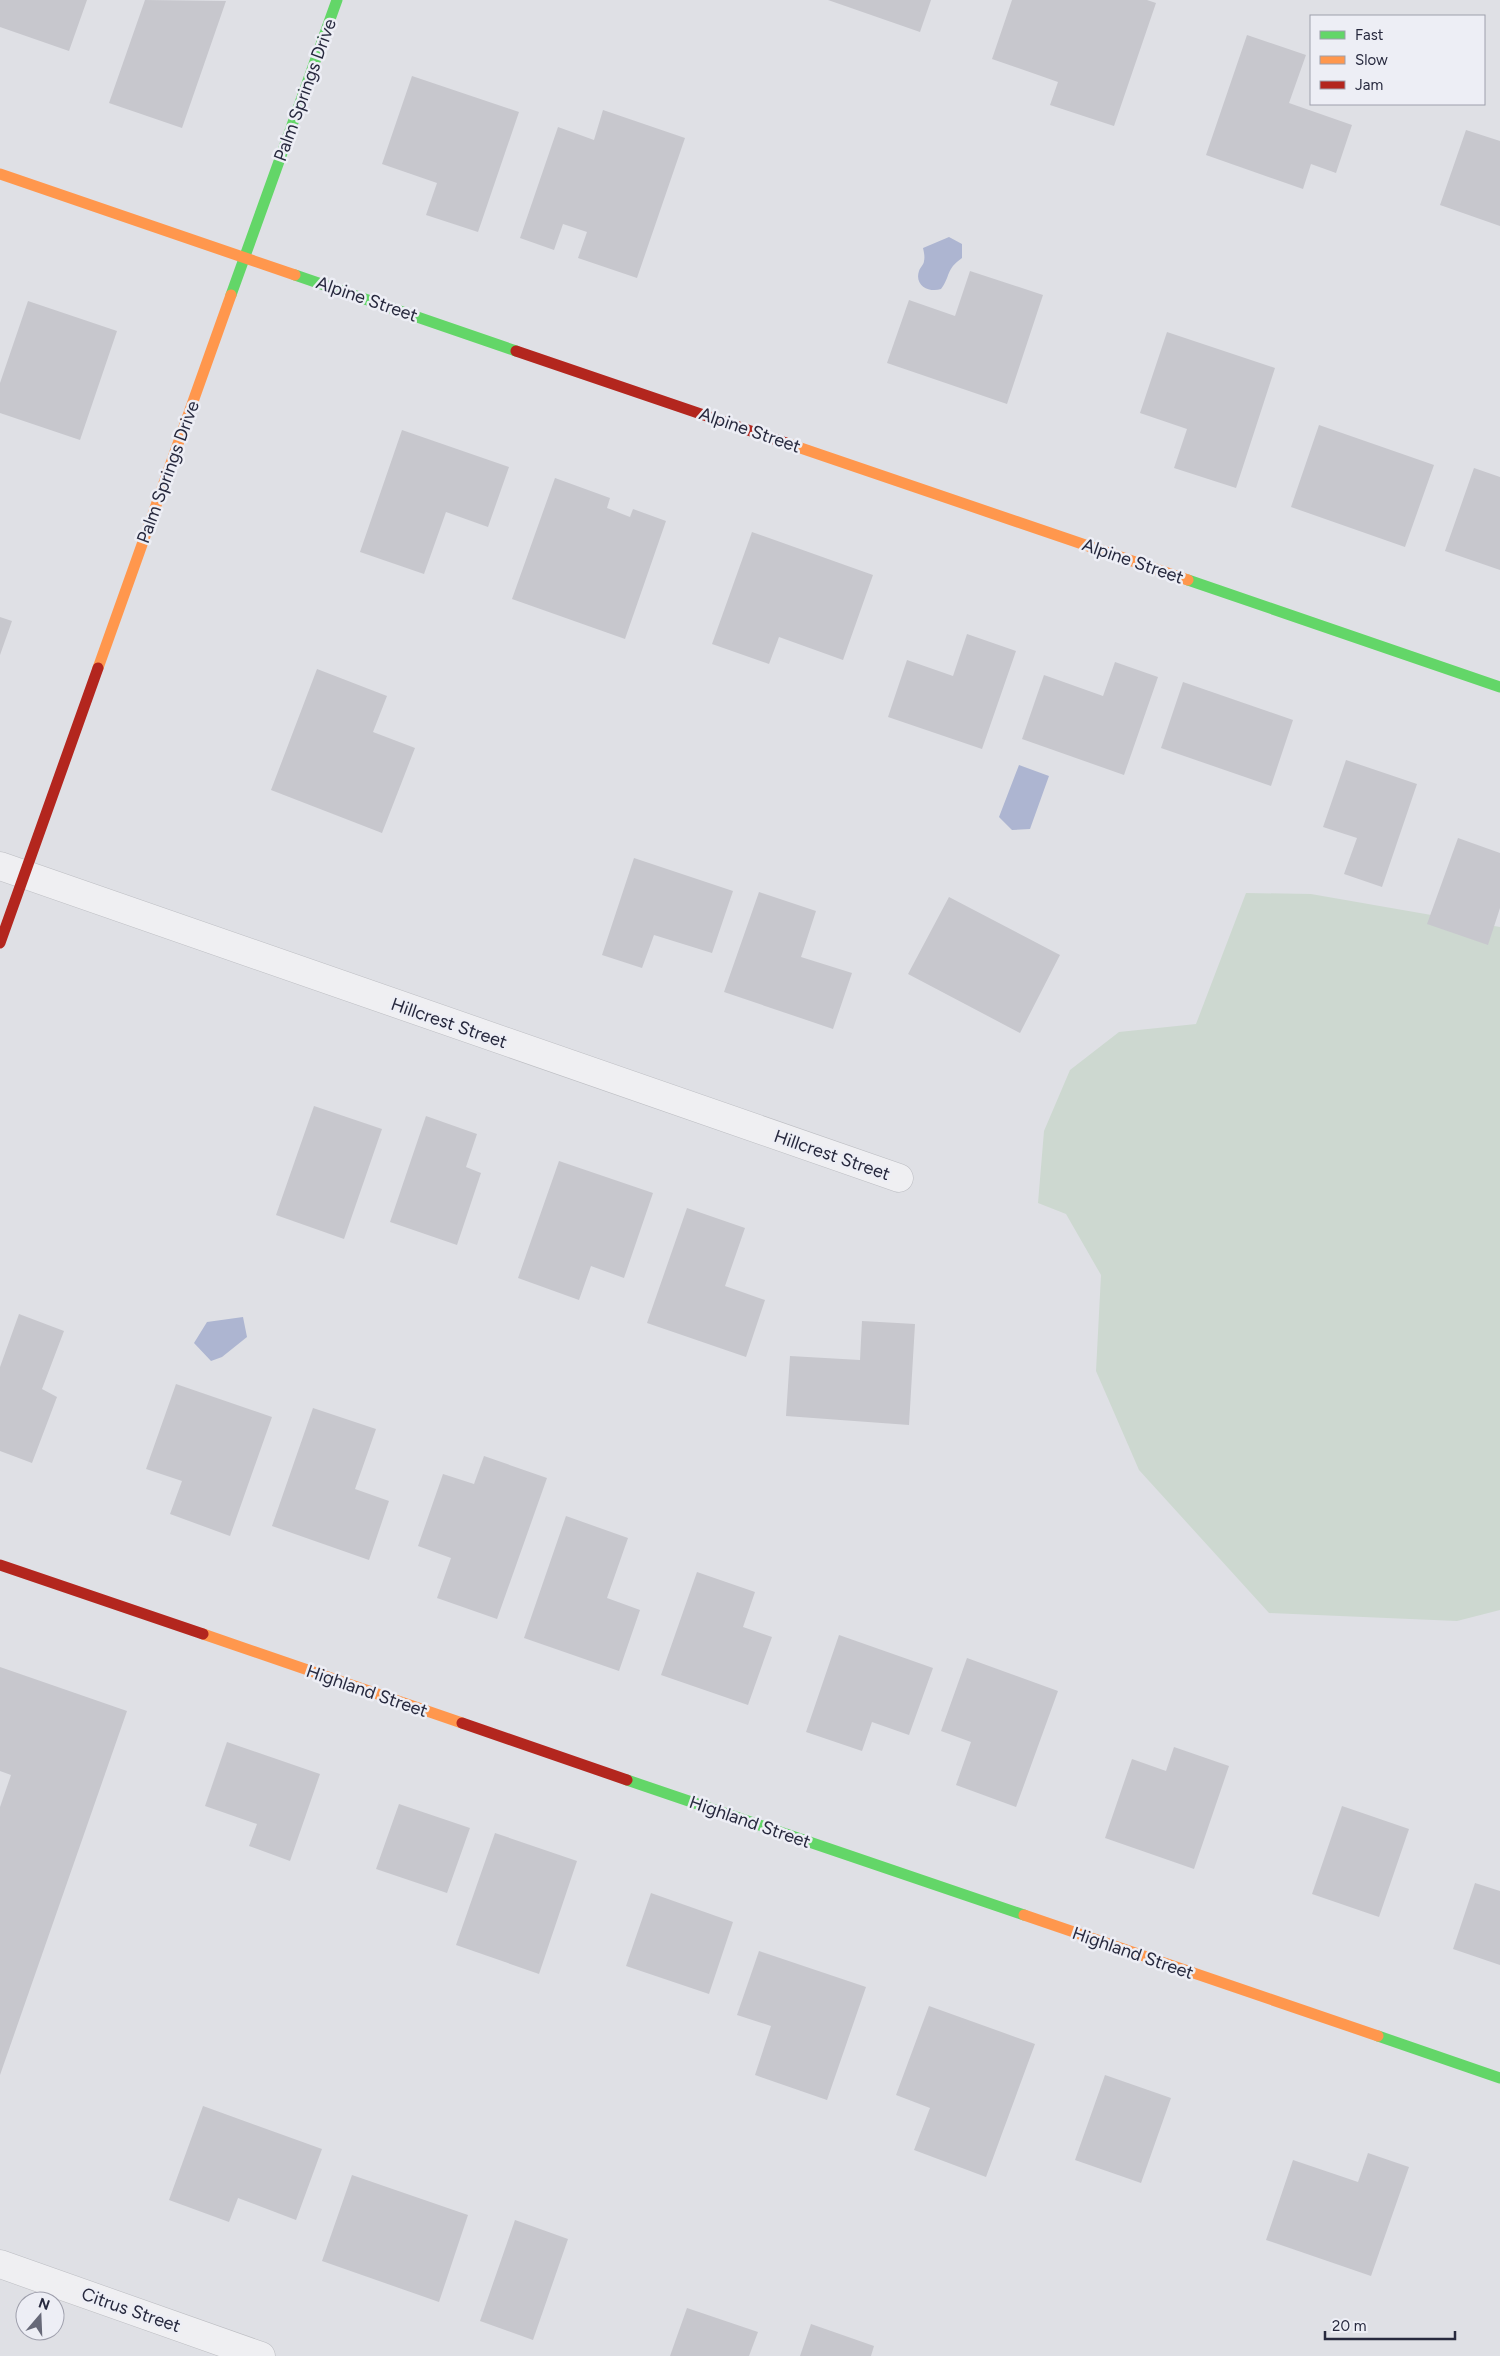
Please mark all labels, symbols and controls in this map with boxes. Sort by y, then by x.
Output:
legend [1310,15,1485,105]
street label: Palm Springs Drive [269,16,341,164]
text: Fast [1355,26,1384,44]
text: Slow [1355,51,1388,69]
text: Jam [1355,76,1383,94]
street label: Alpine Street [313,271,421,327]
street label: Palm Springs Drive [132,398,204,546]
street label: Alpine Street [696,402,804,458]
street label: Alpine Street [1079,533,1187,589]
street label: Hillcrest Street [388,993,510,1053]
street label: Hillcrest Street [771,1125,893,1185]
street label: Highland Street [303,1660,431,1722]
street label: Highland Street [686,1791,814,1853]
street label: Highland Street [1069,1922,1197,1984]
street label: Citrus Street [79,2283,184,2337]
north arrow [15,2291,65,2341]
text: N [36,2294,52,2314]
scale bar [1325,2308,1455,2340]
text: 20 m [1332,2317,1366,2335]

